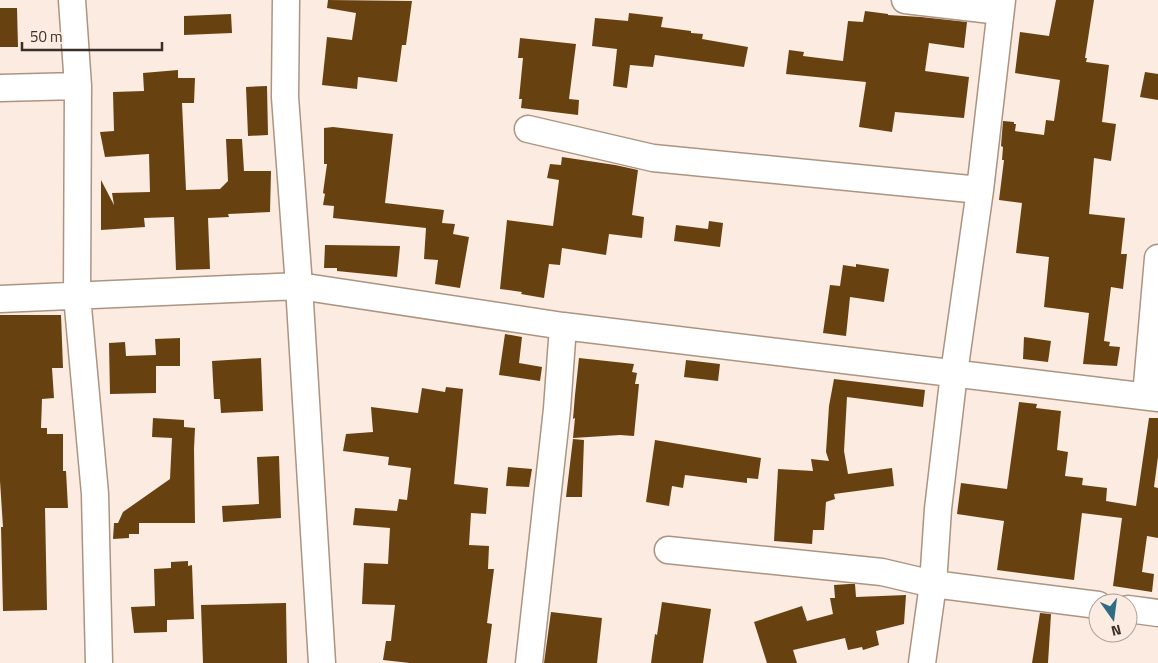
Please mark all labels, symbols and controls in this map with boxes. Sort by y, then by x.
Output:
scale bar [22,20,162,52]
text: 50 m [30,25,63,48]
north arrow [1088,593,1138,643]
text: N [1109,620,1124,642]

